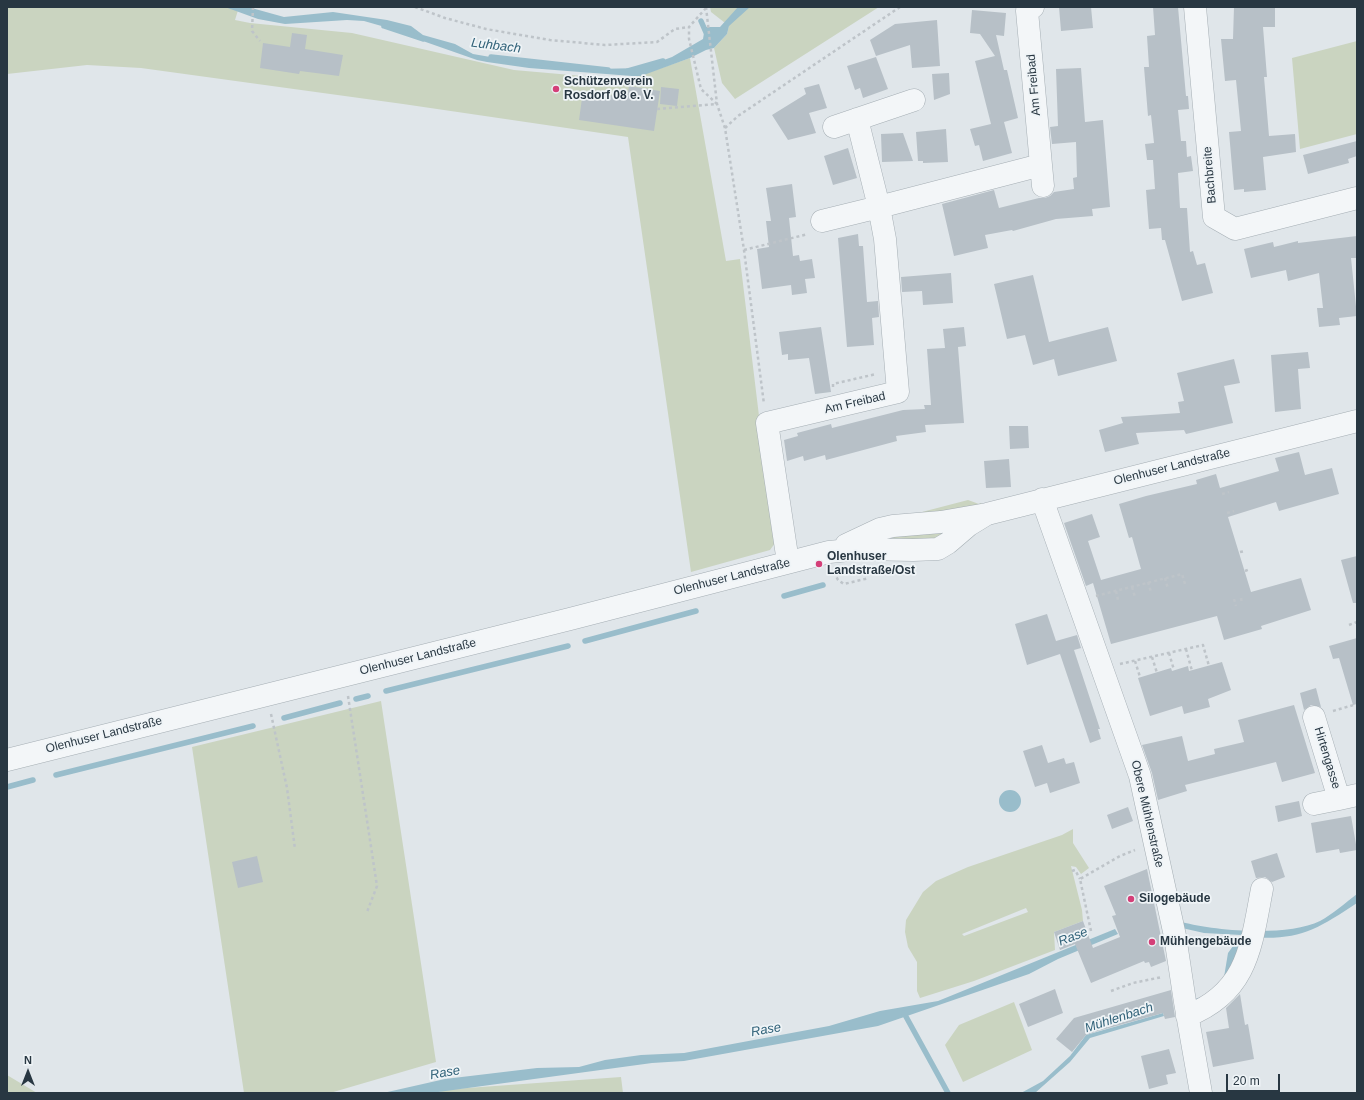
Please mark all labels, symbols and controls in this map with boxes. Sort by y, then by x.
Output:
water label: Luhbach [470,35,522,57]
street label: Am Freibad [1024,53,1044,117]
place label: Schützenverein Rosdorf 08 e. V. [564,75,654,103]
marker: Schützenverein Rosdorf 08 e. V. [551,84,561,94]
street label: Bachbreite [1200,146,1220,204]
street label: Am Freibad [823,389,887,417]
street label: Olenhuser Landstraße [1112,446,1232,488]
place label: Olenhuser Landstraße/Ost [827,550,915,578]
street label: Olenhuser Landstraße [672,556,792,598]
marker: Olenhuser Landstraße/Ost [814,559,824,569]
street label: Olenhuser Landstraße [358,636,478,678]
street label: Olenhuser Landstraße [44,714,164,756]
street label: Hirtengasse [1311,725,1343,791]
street label: Obere Mühlenstraße [1128,759,1166,869]
place label: Silogebäude [1139,892,1210,906]
marker: Silogebäude [1126,894,1136,904]
water label: Rase [1056,924,1090,950]
place label: Mühlengebäude [1160,935,1251,949]
marker: Mühlengebäude [1147,937,1157,947]
water label: Mühlenbach [1083,1000,1155,1036]
water label: Rase [750,1020,782,1040]
north arrow [8,1052,48,1092]
text: N [24,1054,32,1066]
water label: Rase [429,1063,461,1083]
scale bar [1228,1066,1282,1092]
text: 20 m [1233,1074,1260,1088]

